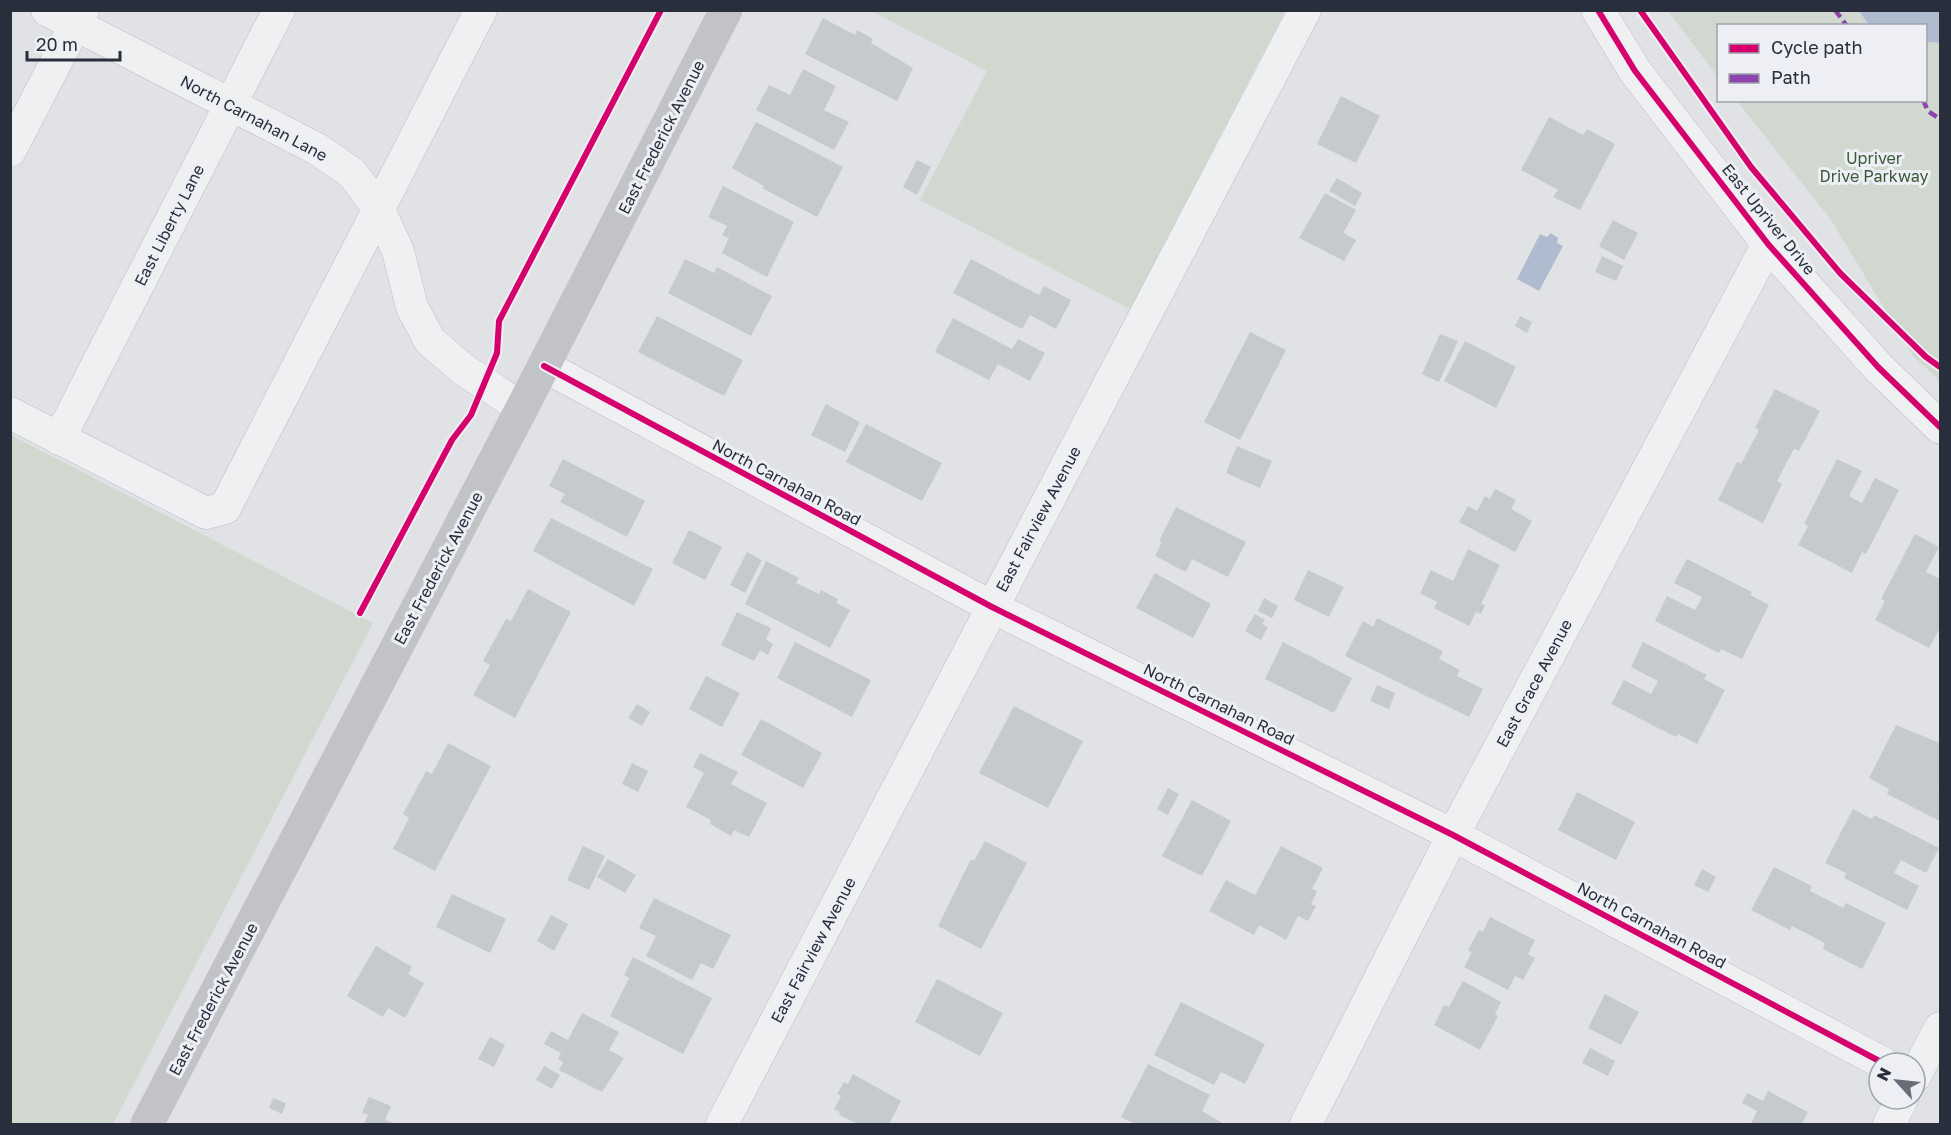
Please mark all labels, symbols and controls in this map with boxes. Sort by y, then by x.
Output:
scale bar [27,24,120,62]
legend [1717,24,1927,102]
text: 20 m [36,33,78,55]
text: Cycle path [1771,36,1863,58]
street label: East Frederick Avenue [613,57,709,217]
text: Path [1771,66,1811,88]
street label: North Carnahan Lane [177,71,331,165]
park label: Upriver Drive Parkway [1820,148,1928,186]
street label: East Upriver Drive [1718,159,1820,279]
street label: East Liberty Lane [130,161,208,289]
street label: North Carnahan Road [709,434,865,530]
street label: East Fairview Avenue [991,443,1085,595]
street label: East Frederick Avenue [389,488,487,648]
street label: East Grace Avenue [1492,615,1576,751]
street label: North Carnahan Road [1140,659,1298,749]
street label: East Fairview Avenue [766,874,860,1026]
street label: North Carnahan Road [1574,877,1730,973]
street label: East Frederick Avenue [164,919,262,1079]
north arrow [1867,1051,1927,1111]
text: N [1872,1064,1895,1084]

